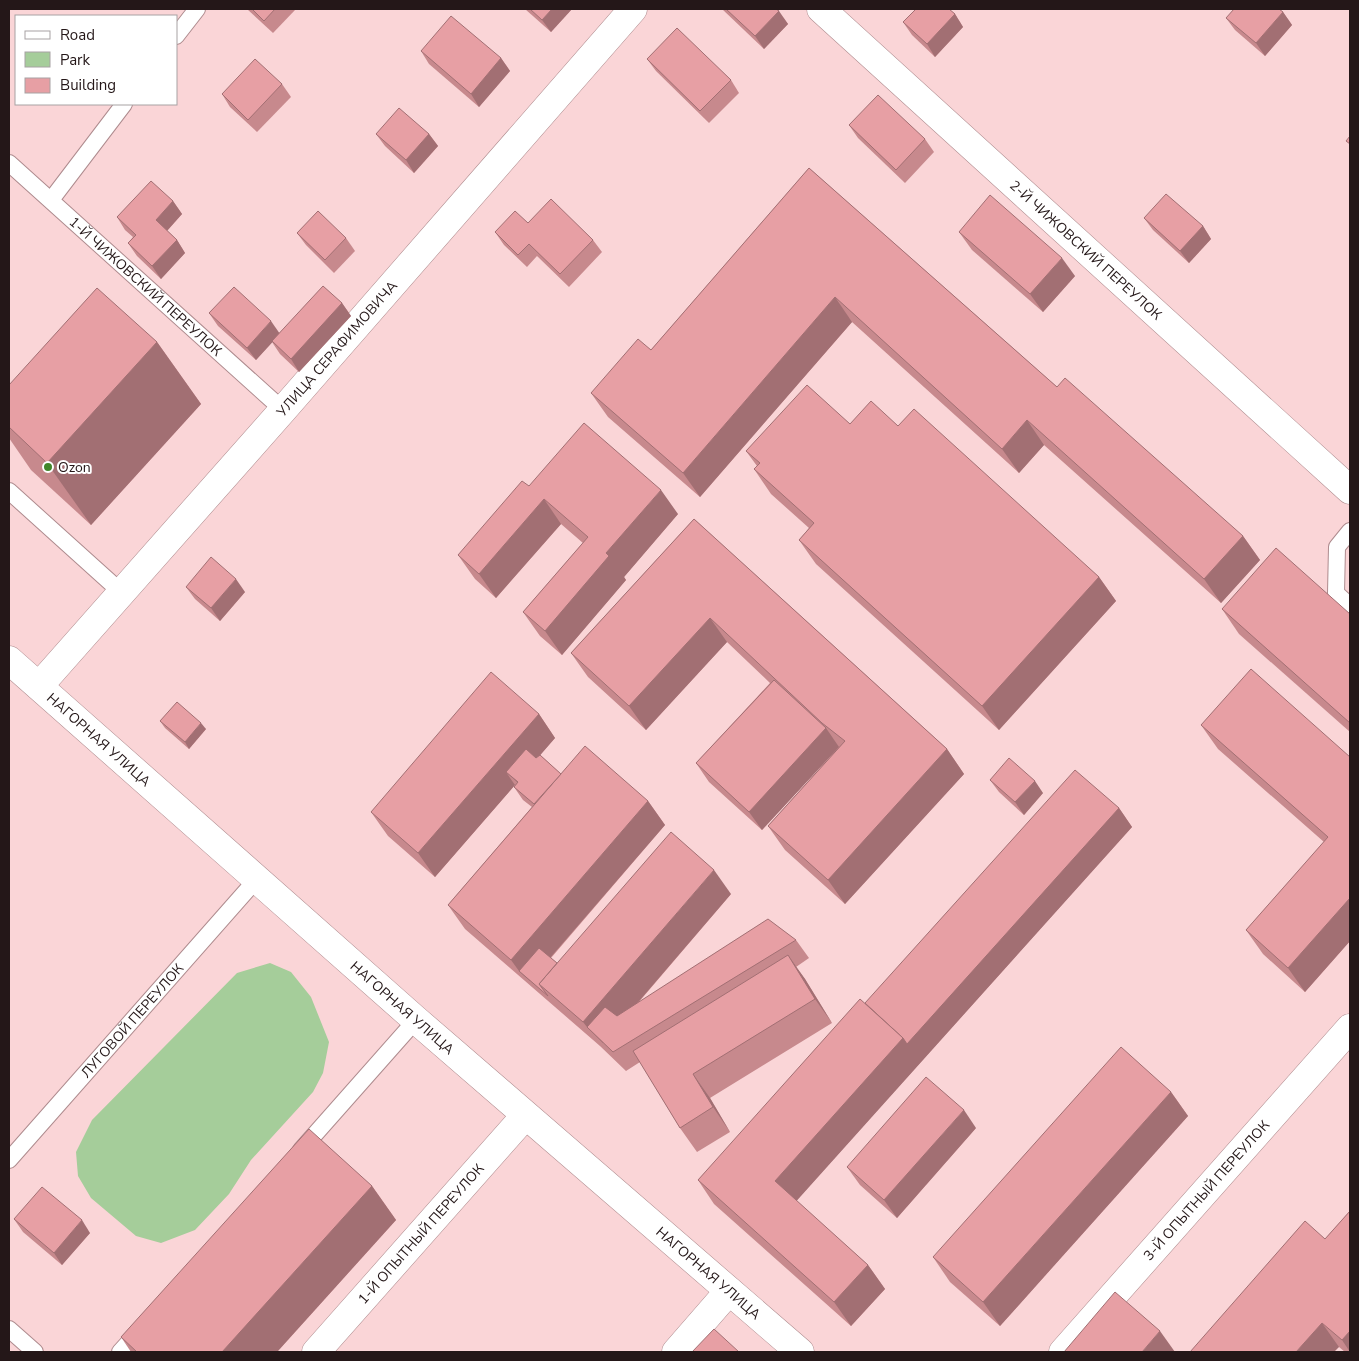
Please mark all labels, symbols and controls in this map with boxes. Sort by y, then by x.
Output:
legend [15,15,178,105]
text: Road [60,25,95,45]
text: Park [60,50,90,70]
text: Building [60,75,116,95]
street label: 2-Й ЧИЖОВСКИЙ ПЕРЕУЛОК [1005,176,1166,324]
street label: 1-Й ЧИЖОВСКИЙ ПЕРЕУЛОК [65,213,226,360]
street label: УЛИЦА СЕРАФИМОВИЧА [272,277,402,422]
place label: Ozon [58,458,91,477]
marker: Ozon [42,461,54,473]
street label: НАГОРНАЯ УЛИЦА [42,689,155,791]
street label: НАГОРНАЯ УЛИЦА [346,957,458,1059]
street label: ЛУГОВОЙ ПЕРЕУЛОК [77,960,188,1082]
street label: 3-Й ОПЫТНЫЙ ПЕРЕУЛОК [1139,1116,1274,1265]
street label: 1-Й ОПЫТНЫЙ ПЕРЕУЛОК [354,1160,488,1308]
street label: НАГОРНАЯ УЛИЦА [652,1223,765,1324]

